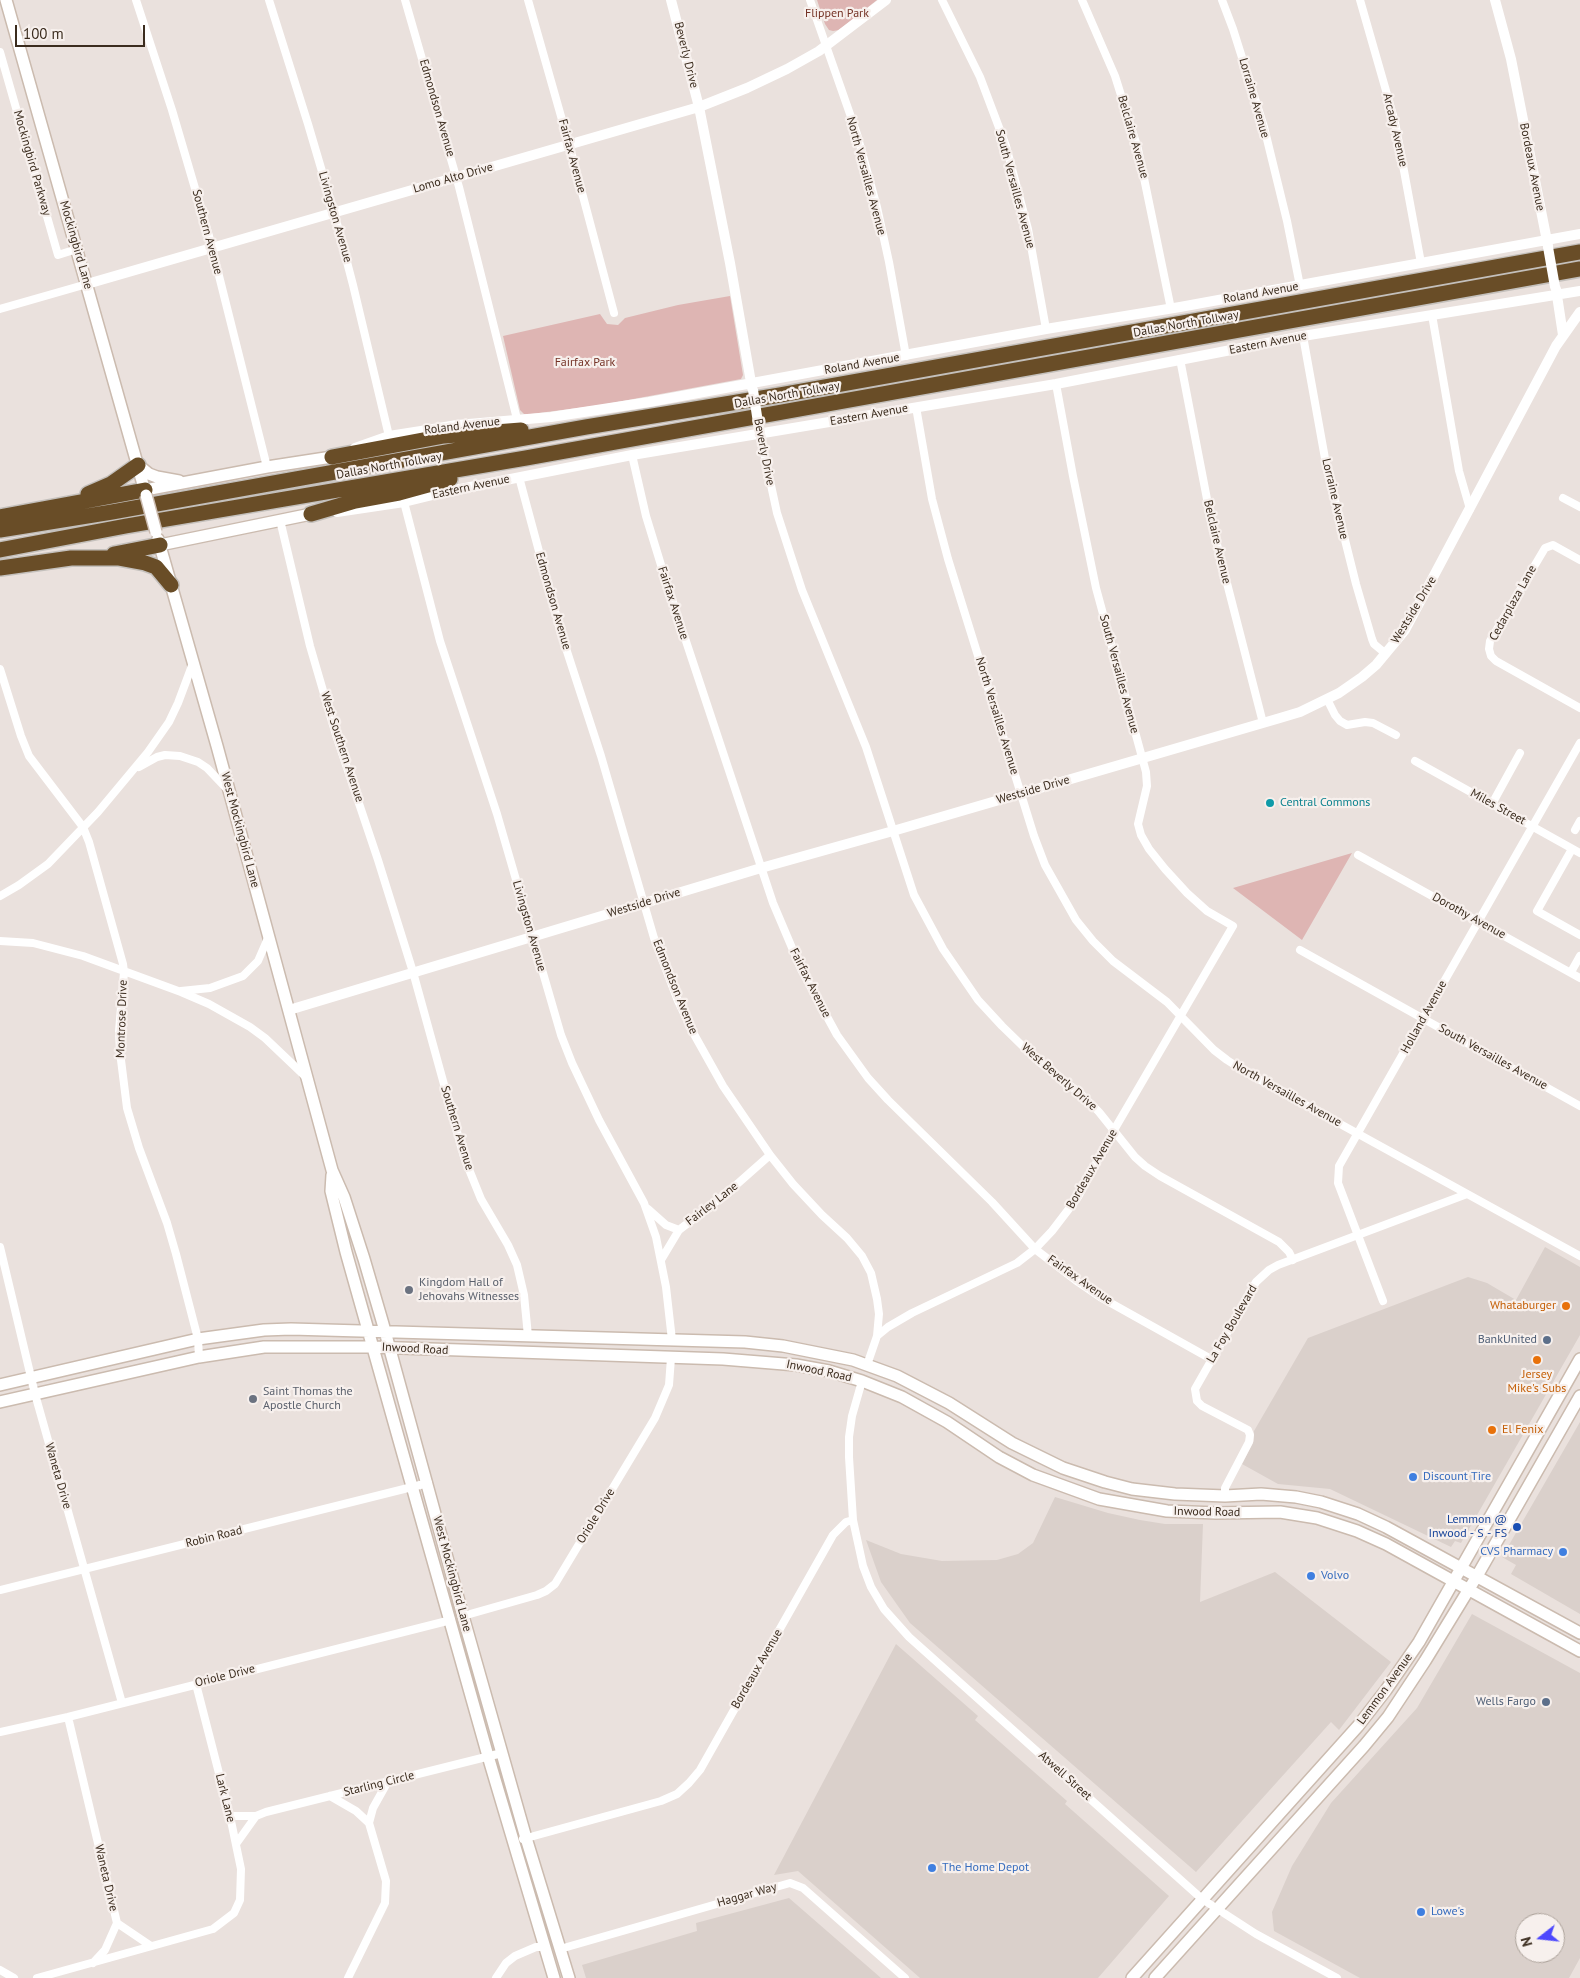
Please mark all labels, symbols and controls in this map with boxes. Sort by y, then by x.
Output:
park label: Flippen Park [805,7,869,21]
scale bar [18,15,148,47]
street label: Beverly Drive [671,20,701,90]
text: 100 m [23,24,64,43]
street label: Lorraine Avenue [1236,56,1272,140]
street label: Edmondson Avenue [416,58,458,158]
street label: Arcady Avenue [1380,92,1410,168]
street label: Belclaire Avenue [1114,94,1152,180]
street label: Mockingbird Parkway [10,109,54,217]
street label: North Versailles Avenue [843,115,889,237]
street label: Fairfax Avenue [555,117,589,195]
street label: Bordeaux Avenue [1516,122,1548,212]
street label: South Versailles Avenue [992,128,1038,250]
street label: Lomo Alto Drive [411,160,495,196]
street label: Livingston Avenue [315,170,355,264]
street label: Southern Avenue [189,188,225,276]
street label: Mockingbird Lane [56,199,96,291]
street label: Roland Avenue [1222,279,1300,307]
street label: Dallas North Tollway [1132,308,1240,340]
street label: Eastern Avenue [1228,328,1308,358]
street label: Roland Avenue [823,350,901,378]
park label: Fairfax Park [555,356,615,370]
street label: Dallas North Tollway [733,379,841,411]
street label: Eastern Avenue [829,401,909,429]
street label: Roland Avenue [423,414,501,438]
street label: Beverly Drive [750,417,778,487]
street label: Dallas North Tollway [335,450,443,482]
street label: Lorraine Avenue [1319,457,1351,541]
street label: Eastern Avenue [431,472,511,502]
street label: Belclaire Avenue [1200,499,1234,585]
street label: Edmondson Avenue [532,551,574,651]
street label: Cedarplaza Lane [1486,563,1540,643]
street label: Fairfax Avenue [654,565,692,641]
street label: Westside Drive [1388,574,1440,646]
street label: South Versailles Avenue [1096,613,1142,735]
street label: North Versailles Avenue [972,655,1022,777]
street label: West Southern Avenue [317,690,367,804]
street label: West Mockingbird Lane [218,771,262,889]
street label: Westside Drive [995,773,1071,807]
street label: Miles Street [1468,786,1528,828]
place label: Central Commons [1280,796,1370,810]
marker: Central Commons [1264,797,1276,809]
street label: Livingston Avenue [509,879,549,973]
street label: Westside Drive [606,885,682,921]
street label: Dorothy Avenue [1430,890,1508,942]
street label: Edmondson Avenue [649,938,701,1036]
street label: Fairfax Avenue [786,946,834,1020]
street label: Holland Avenue [1398,978,1450,1056]
street label: Montrose Drive [113,980,131,1058]
street label: South Versailles Avenue [1436,1021,1550,1093]
street label: West Beverly Drive [1018,1040,1100,1114]
street label: North Versailles Avenue [1230,1058,1344,1130]
street label: Southern Avenue [437,1084,477,1172]
street label: Bordeaux Avenue [1063,1127,1121,1211]
street label: Fairley Lane [683,1179,741,1229]
street label: Fairfax Avenue [1045,1252,1115,1308]
place label: Kingdom Hall of Jehovahs Witnesses [419,1276,519,1304]
street label: La Foy Boulevard [1204,1282,1260,1366]
marker: Kingdom Hall of Jehovahs Witnesses [403,1284,415,1296]
place label: Whataburger [1490,1299,1556,1313]
marker: Whataburger [1560,1300,1572,1312]
place label: BankUnited [1478,1333,1537,1347]
marker: BankUnited [1541,1334,1553,1346]
street label: Inwood Road [381,1340,449,1358]
marker: Jersey Mike's Subs [1531,1354,1543,1366]
street label: Inwood Road [785,1357,853,1385]
place label: Jersey Mike's Subs [1508,1368,1566,1396]
place label: Saint Thomas the Apostle Church [263,1385,353,1413]
marker: Saint Thomas the Apostle Church [247,1393,259,1405]
place label: El Fenix [1502,1423,1543,1437]
marker: El Fenix [1486,1424,1498,1436]
street label: Waneta Drive [42,1441,74,1511]
place label: Discount Tire [1423,1470,1491,1484]
marker: Discount Tire [1407,1471,1419,1483]
street label: Oriole Drive [574,1486,618,1546]
street label: Inwood Road [1174,1504,1240,1520]
place label: Lemmon @ Inwood - S - FS [1429,1513,1507,1541]
street label: West Mockingbird Lane [430,1515,474,1633]
marker: Lemmon @ Inwood - S - FS [1511,1521,1523,1533]
street label: Robin Road [184,1523,244,1551]
place label: CVS Pharmacy [1480,1545,1553,1559]
marker: CVS Pharmacy [1557,1546,1569,1558]
place label: Volvo [1321,1569,1349,1583]
marker: Volvo [1305,1570,1317,1582]
street label: Bordeaux Avenue [728,1627,786,1711]
street label: Lemmon Avenue [1354,1650,1416,1728]
street label: Oriole Drive [193,1662,257,1690]
place label: Wells Fargo [1476,1695,1536,1709]
marker: Wells Fargo [1540,1696,1552,1708]
street label: Atwell Street [1035,1748,1095,1804]
street label: Starling Circle [342,1768,416,1800]
street label: Lark Lane [212,1772,238,1824]
street label: Waneta Drive [91,1843,121,1913]
place label: The Home Depot [942,1861,1029,1875]
marker: The Home Depot [926,1862,938,1874]
street label: Haggar Way [716,1880,778,1910]
place label: Lowe's [1431,1905,1464,1919]
marker: Lowe's [1415,1906,1427,1918]
north arrow [1515,1913,1565,1963]
text: N [1517,1935,1536,1949]

